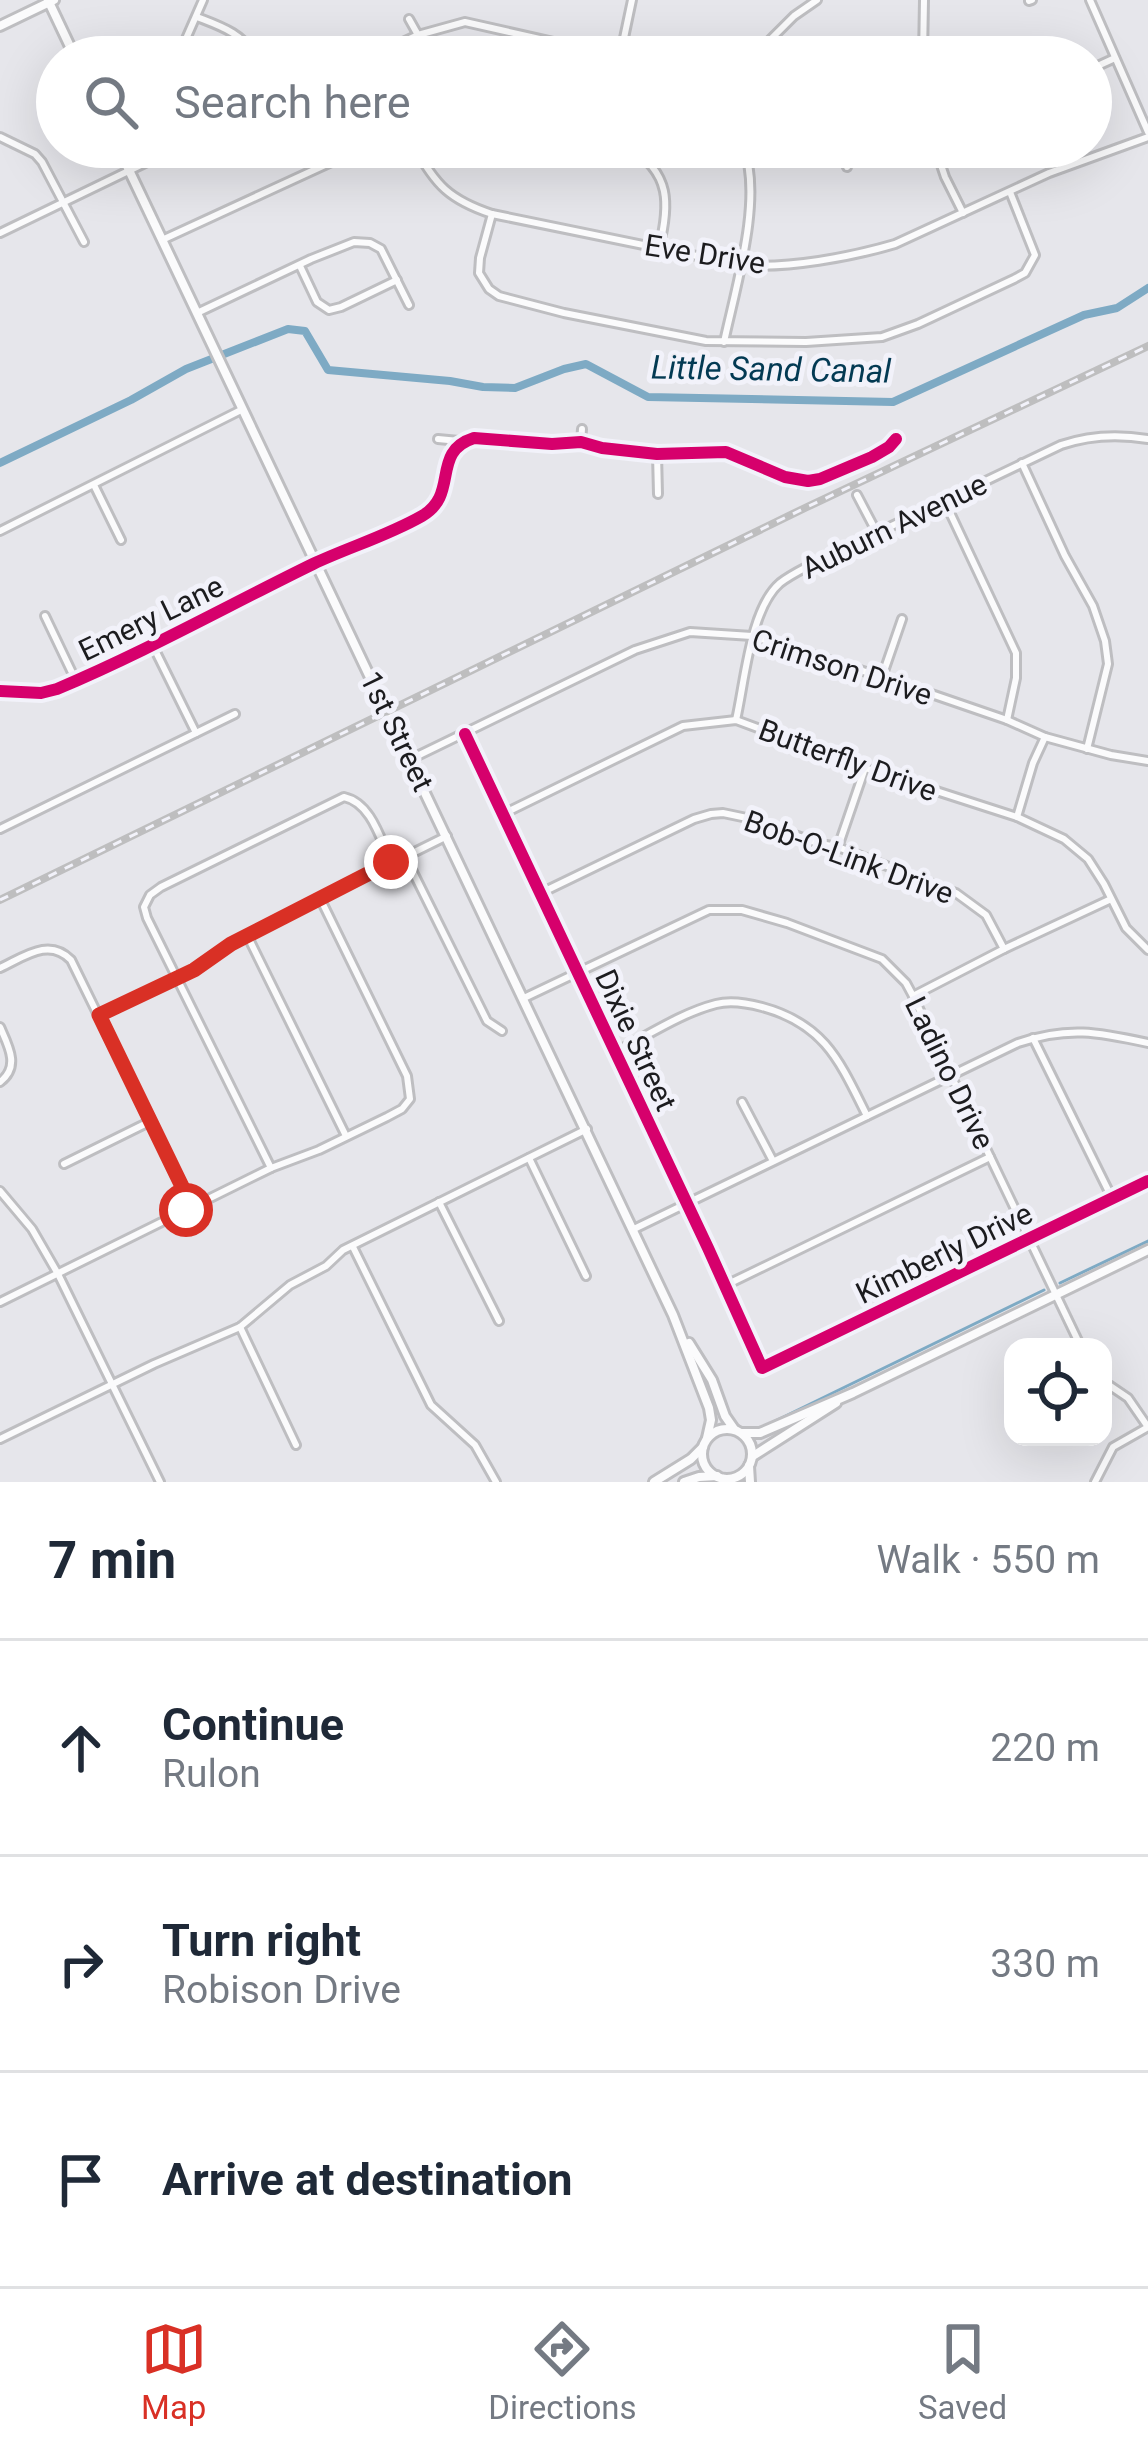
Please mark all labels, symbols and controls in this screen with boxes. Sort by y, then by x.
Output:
search box [36,36,1112,168]
icon: search [78,69,144,135]
text: Search here [174,76,411,129]
street label: Eve Drive [642,227,768,281]
water label: Little Sand Canal [651,347,892,391]
street label: Auburn Avenue [796,466,992,586]
street label: Emery Lane [73,568,229,668]
street label: Crimson Drive [748,621,936,713]
street label: 1st Street [353,665,441,797]
street label: Butterfly Drive [754,712,942,808]
street label: Bob-O-Link Drive [740,803,958,911]
route end [364,835,418,889]
street label: Dixie Street [588,964,684,1116]
street label: Ladino Drive [898,991,1002,1155]
route start [159,1183,213,1237]
street label: Kimberly Drive [850,1195,1038,1311]
map controls [1004,1338,1112,1446]
button: locate [1004,1338,1112,1446]
text: 7 min [48,1531,176,1590]
text: Walk · 550 m [876,1537,1100,1583]
text: Continue [162,1698,344,1751]
icon: ahead [48,1715,114,1781]
text: 220 m [990,1725,1100,1771]
text: Rulon [162,1751,261,1797]
text: Turn right [162,1914,361,1967]
icon: right [48,1931,114,1997]
text: 330 m [990,1941,1100,1987]
text: Robison Drive [162,1967,401,2013]
icon: arrive [48,2147,114,2213]
text: Arrive at destination [162,2153,573,2206]
tab: Map [141,2316,207,2427]
tab: Directions [488,2316,637,2427]
tab: Saved [918,2316,1007,2427]

